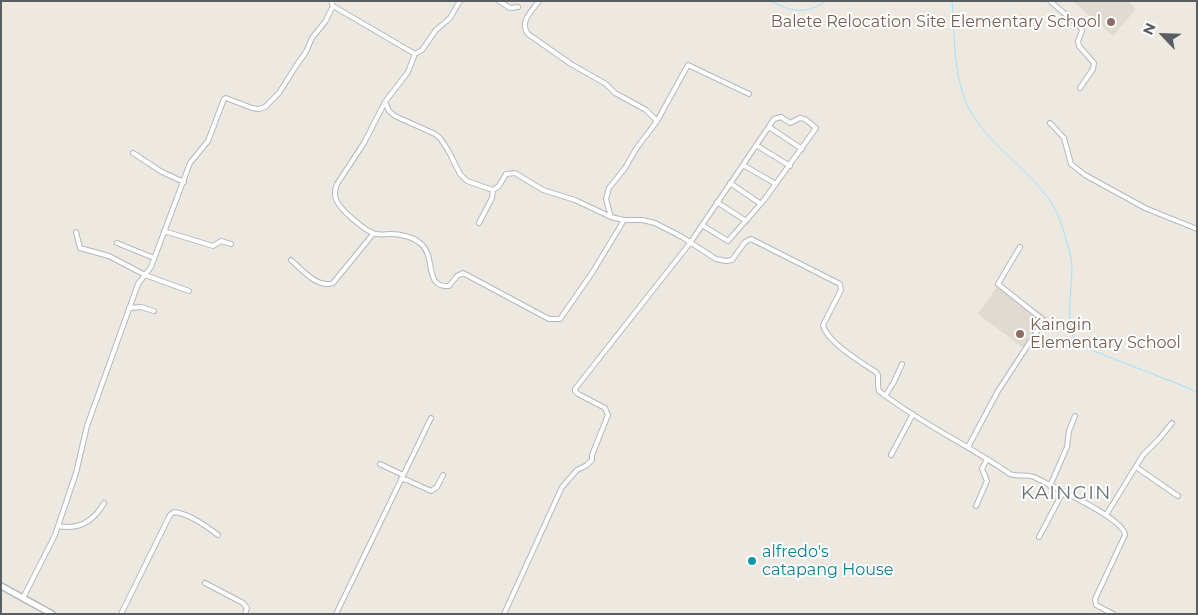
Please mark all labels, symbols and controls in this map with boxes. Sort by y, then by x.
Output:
north arrow [1138,10,1188,60]
place label: Balete Relocation Site Elementary School [771,12,1101,32]
marker: Balete Relocation Site Elementary School [1105,16,1117,28]
text: N [1139,20,1160,38]
place label: Kaingin Elementary School [1030,315,1181,353]
marker: Kaingin Elementary School [1014,328,1026,340]
district label: KAINGIN [1020,482,1112,504]
place label: alfredo's catapang House [762,542,894,580]
marker: alfredo's catapang House [746,555,758,567]

